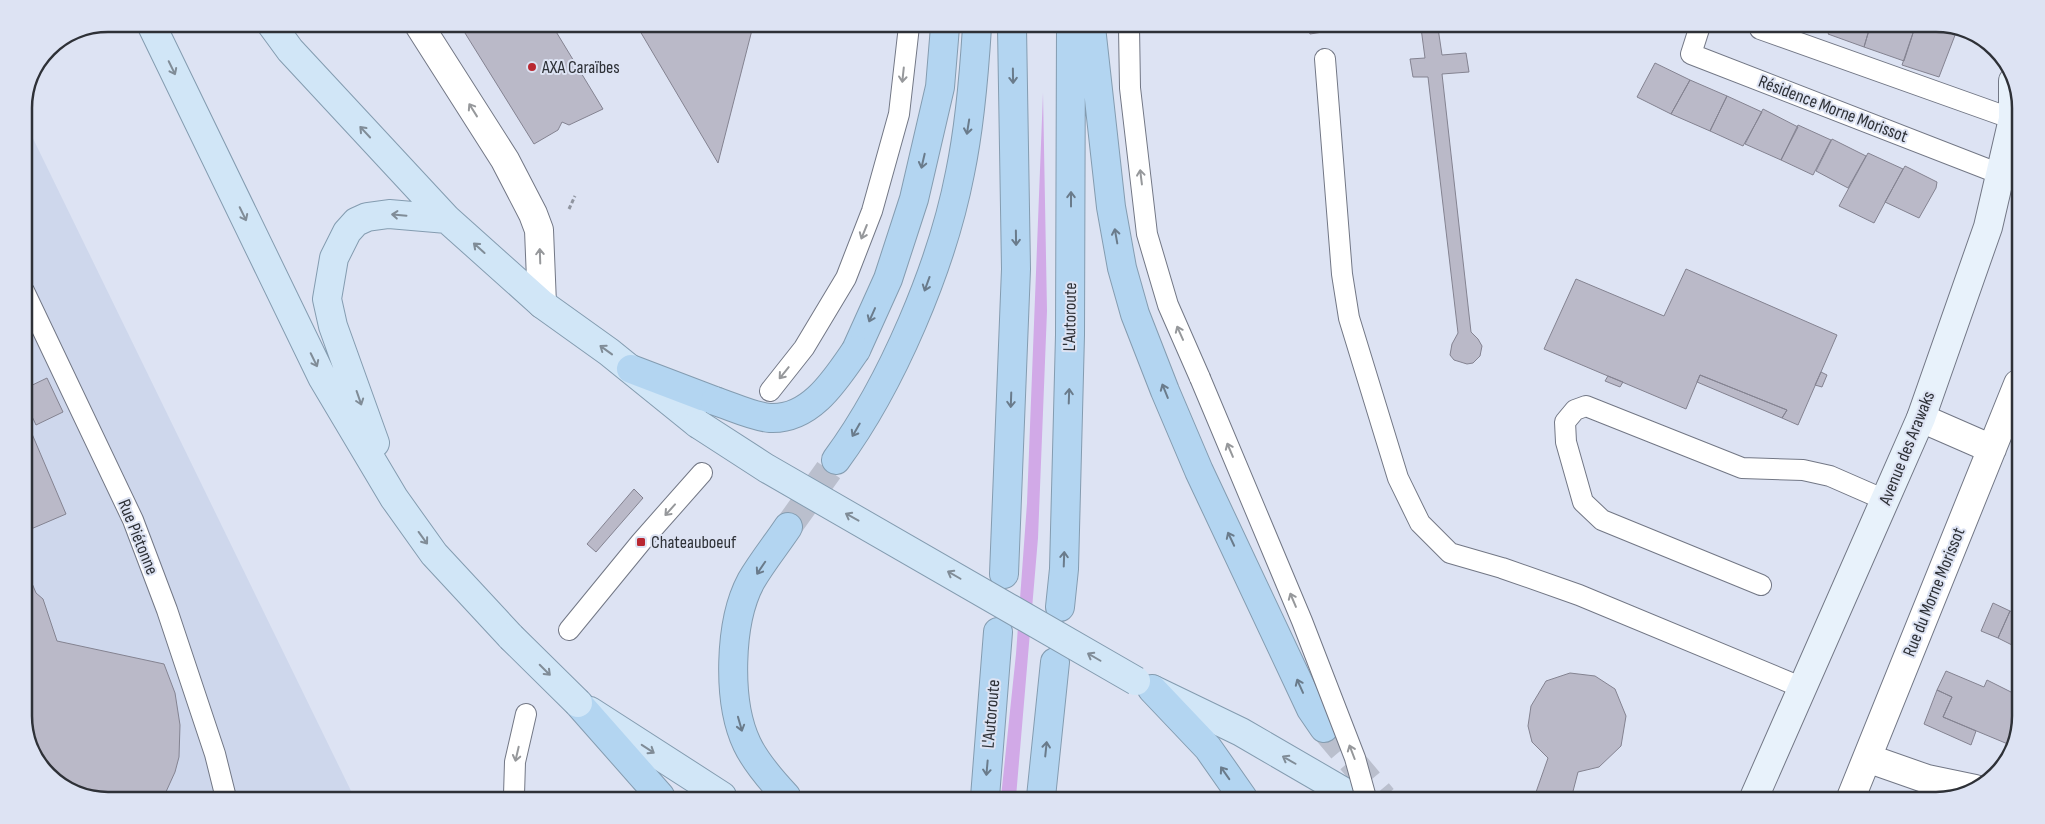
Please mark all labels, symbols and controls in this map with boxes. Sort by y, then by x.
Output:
place label: AXA Caraïbes [541,57,620,78]
one-way arrow [168,60,178,75]
marker: AXA Caraïbes [526,61,538,73]
one-way arrow [899,67,908,83]
one-way arrow [1008,67,1017,83]
street label: Résidence Morne Morissot [1755,71,1911,147]
one-way arrow [468,104,478,118]
one-way arrow [962,119,972,135]
one-way arrow [359,126,371,139]
one-way arrow [918,152,927,168]
one-way arrow [1136,169,1146,185]
one-way arrow [1066,191,1076,208]
one-way arrow [239,206,248,221]
one-way arrow [391,210,407,219]
one-way arrow [859,224,868,239]
one-way arrow [1111,228,1120,244]
one-way arrow [1011,230,1021,246]
one-way arrow [473,242,486,254]
one-way arrow [535,248,545,264]
one-way arrow [922,276,931,291]
street label: L'Autoroute [1059,282,1081,352]
one-way arrow [867,307,876,322]
one-way arrow [1175,326,1185,341]
one-way arrow [599,345,613,355]
one-way arrow [309,353,319,368]
one-way arrow [779,366,790,379]
one-way arrow [1159,383,1168,398]
street label: Avenue des Arawaks [1874,388,1939,509]
one-way arrow [355,389,364,405]
one-way arrow [1064,389,1073,405]
one-way arrow [1007,392,1016,408]
one-way arrow [851,423,861,438]
one-way arrow [1225,443,1235,458]
street label: Rue Piétonne [113,496,163,578]
one-way arrow [664,503,676,516]
one-way arrow [845,511,859,521]
street label: Rue du Morne Morissot [1899,524,1970,660]
one-way arrow [418,531,428,545]
place label: Chateauboeuf [651,532,737,553]
one-way arrow [1226,532,1235,547]
marker: Chateauboeuf [635,536,647,548]
one-way arrow [1059,551,1069,568]
one-way arrow [755,560,765,574]
one-way arrow [947,570,961,580]
one-way arrow [1288,593,1298,608]
one-way arrow [1088,651,1102,661]
one-way arrow [539,664,551,676]
street label: L'Autoroute [978,679,1004,749]
one-way arrow [1295,679,1305,694]
one-way arrow [736,716,746,732]
one-way arrow [1041,741,1051,757]
one-way arrow [641,744,655,754]
one-way arrow [1347,744,1356,760]
one-way arrow [512,746,521,762]
one-way arrow [1282,754,1296,764]
one-way arrow [982,759,992,775]
one-way arrow [1220,766,1230,780]

